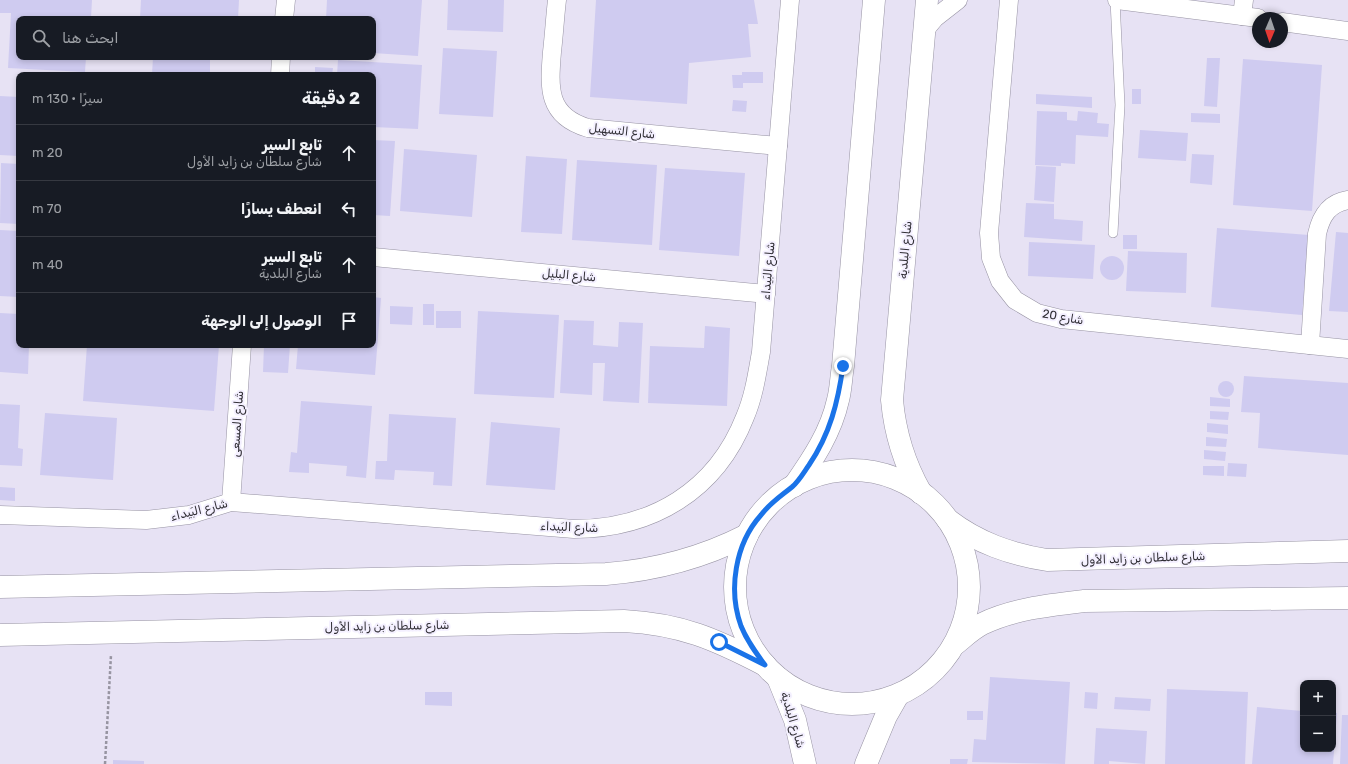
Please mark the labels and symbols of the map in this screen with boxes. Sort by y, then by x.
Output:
north arrow [1252,12,1288,48]
street label: شارع التسهيل [588,121,656,143]
street label: شارع البلدية [895,220,917,280]
street label: شارع البَيداء [758,241,780,301]
street label: شارع البليل [541,266,597,286]
street label: شارع 20 [1041,307,1085,329]
route end [834,357,852,375]
street label: شارع المسعى [228,390,248,458]
street label: شارع البَيداء [169,496,230,526]
street label: شارع البَيداء [539,519,599,537]
street label: شارع سلطان بن زايد الأول [1081,549,1206,569]
street label: شارع سلطان بن زايد الأول [325,618,449,636]
route start [710,633,728,651]
street label: شارع البلدية [776,690,808,750]

